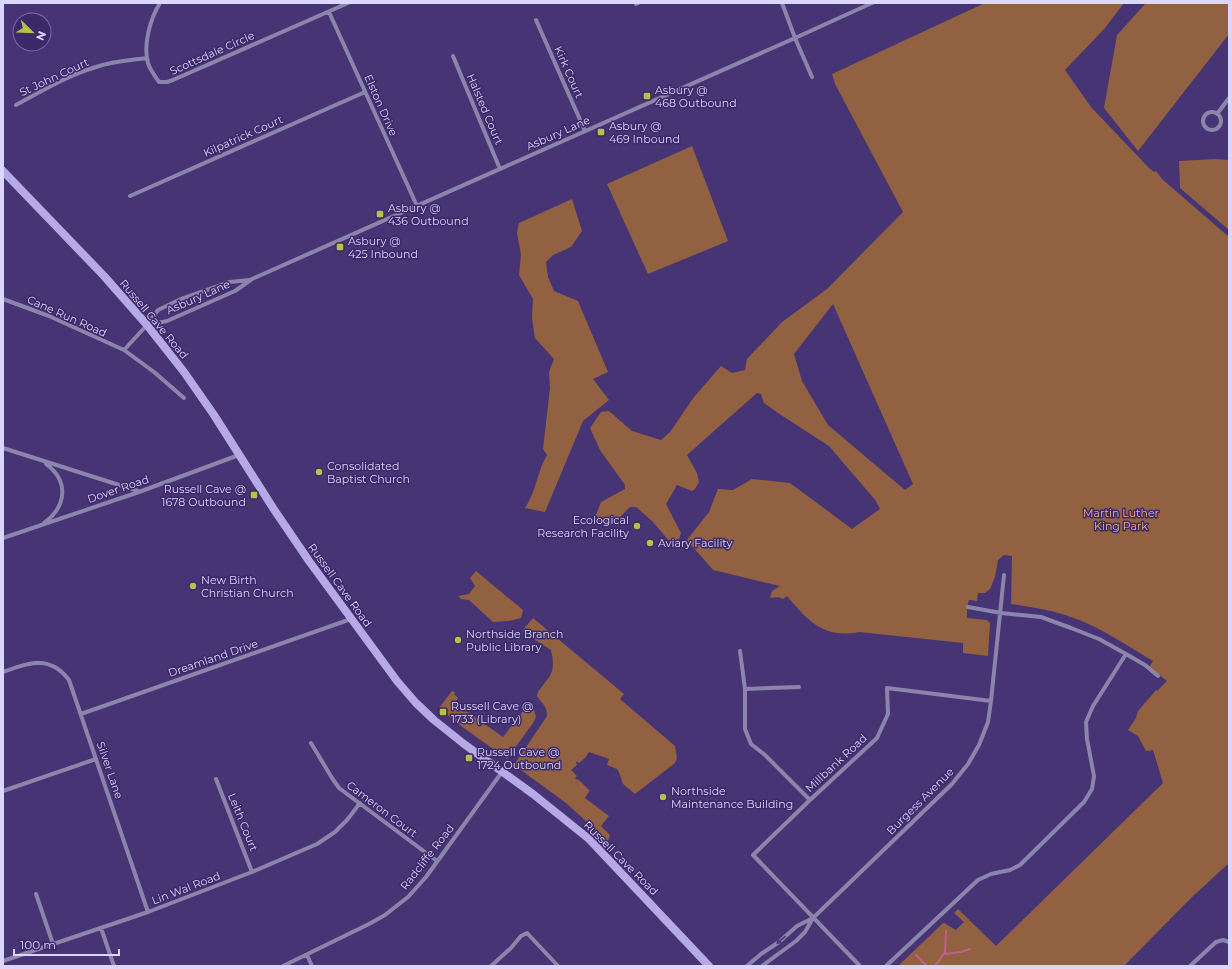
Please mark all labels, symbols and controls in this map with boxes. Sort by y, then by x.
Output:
north arrow [12,12,52,52]
street label: Scottsdale Circle [168,28,257,78]
text: N [33,29,49,43]
street label: Kirk Court [551,44,587,101]
street label: St John Court [17,55,91,99]
street label: Halsted Court [464,71,506,147]
street label: Elston Drive [361,72,401,138]
place label: Asbury @ 468 Outbound [655,83,737,110]
marker: Asbury @ 468 Outbound [642,91,652,101]
street label: Kilpatrick Court [201,112,286,160]
street label: Asbury Lane [524,113,592,153]
place label: Asbury @ 469 Inbound [609,119,680,146]
marker: Asbury @ 469 Inbound [596,127,606,137]
place label: Asbury @ 436 Outbound [388,201,469,228]
marker: Asbury @ 436 Outbound [375,209,385,219]
place label: Asbury @ 425 Inbound [348,234,418,261]
marker: Asbury @ 425 Inbound [335,242,345,252]
street label: Russell Cave Road [117,276,191,362]
street label: Asbury Lane [164,277,232,317]
street label: Cane Run Road [25,292,109,340]
place label: Consolidated Baptist Church [327,459,410,486]
marker: Consolidated Baptist Church [314,467,324,477]
street label: Dover Road [85,472,151,506]
place label: Russell Cave @ 1678 Outbound [162,482,246,509]
marker: Russell Cave @ 1678 Outbound [249,490,259,500]
park label: Martin Luther King Park [1083,506,1159,533]
place label: Ecological Research Facility [537,513,629,540]
marker: Ecological Research Facility [632,521,642,531]
place label: Aviary Facility [658,536,732,550]
marker: Aviary Facility [645,538,655,548]
street label: Russell Cave Road [305,541,375,629]
place label: New Birth Christian Church [201,573,294,600]
marker: New Birth Christian Church [188,581,198,591]
place label: Northside Branch Public Library [466,627,563,654]
marker: Northside Branch Public Library [453,635,463,645]
street label: Dreamland Drive [166,636,260,680]
place label: Russell Cave @ 1733 (Library) [451,699,533,726]
marker: Russell Cave @ 1733 (Library) [438,707,448,717]
street label: Millbank Road [802,731,870,795]
street label: Silver Lane [94,740,126,801]
place label: Russell Cave @ 1724 Outbound [477,745,561,772]
marker: Russell Cave @ 1724 Outbound [464,753,474,763]
street label: Burgess Avenue [883,764,957,838]
street label: Cameron Court [344,778,421,840]
place label: Northside Maintenance Building [671,784,793,811]
street label: Leith Court [225,791,261,854]
marker: Northside Maintenance Building [658,792,668,802]
street label: Russell Cave Road [581,818,661,898]
street label: Radcliffe Road [397,821,457,893]
street label: Lin Wal Road [150,868,222,908]
scale bar [14,931,119,957]
one-way arrow [776,935,787,944]
text: 100 m [20,937,56,952]

